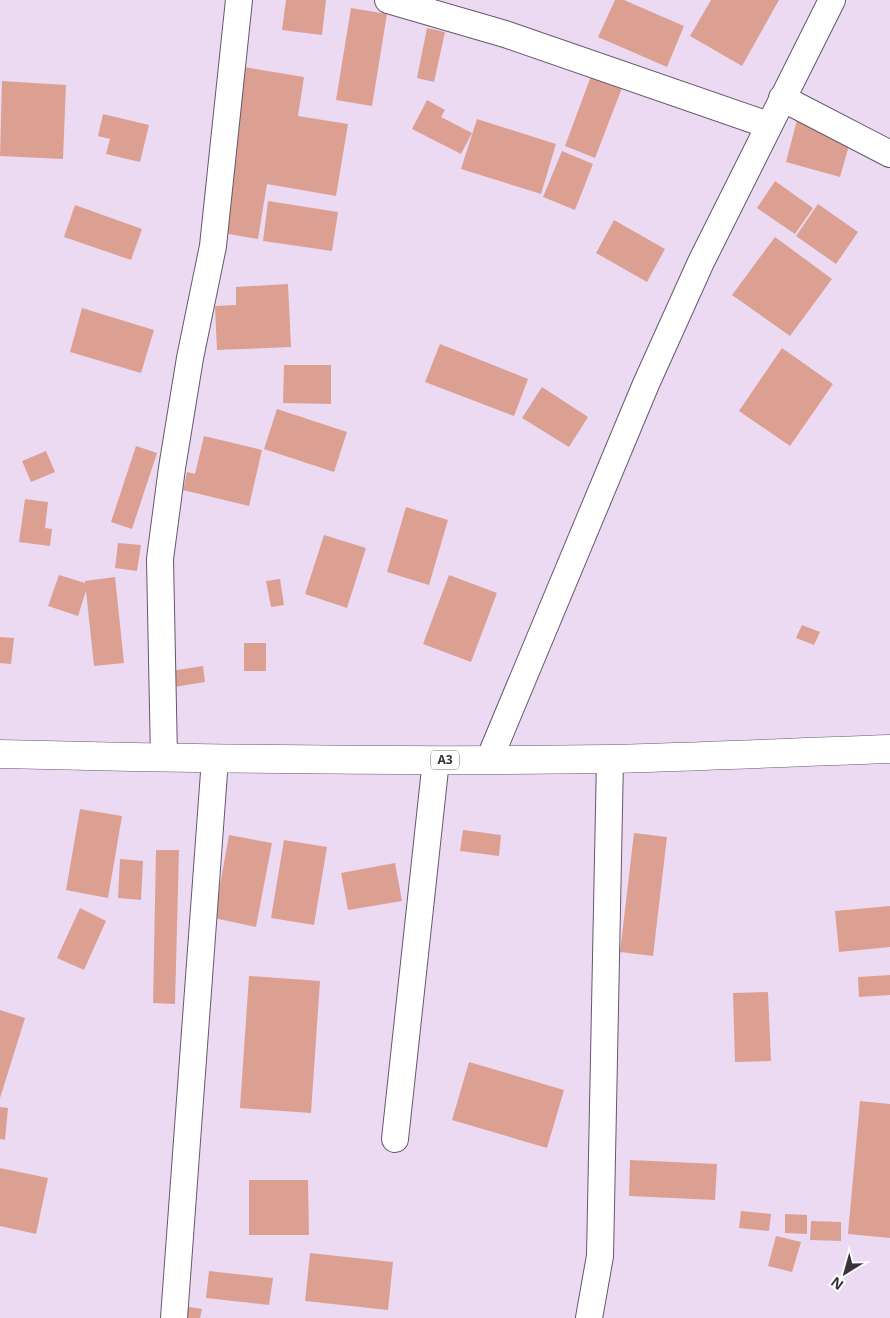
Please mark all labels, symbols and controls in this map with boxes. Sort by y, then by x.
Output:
road number: A3 [431,750,459,770]
north arrow [820,1248,870,1298]
text: N [827,1273,847,1295]

